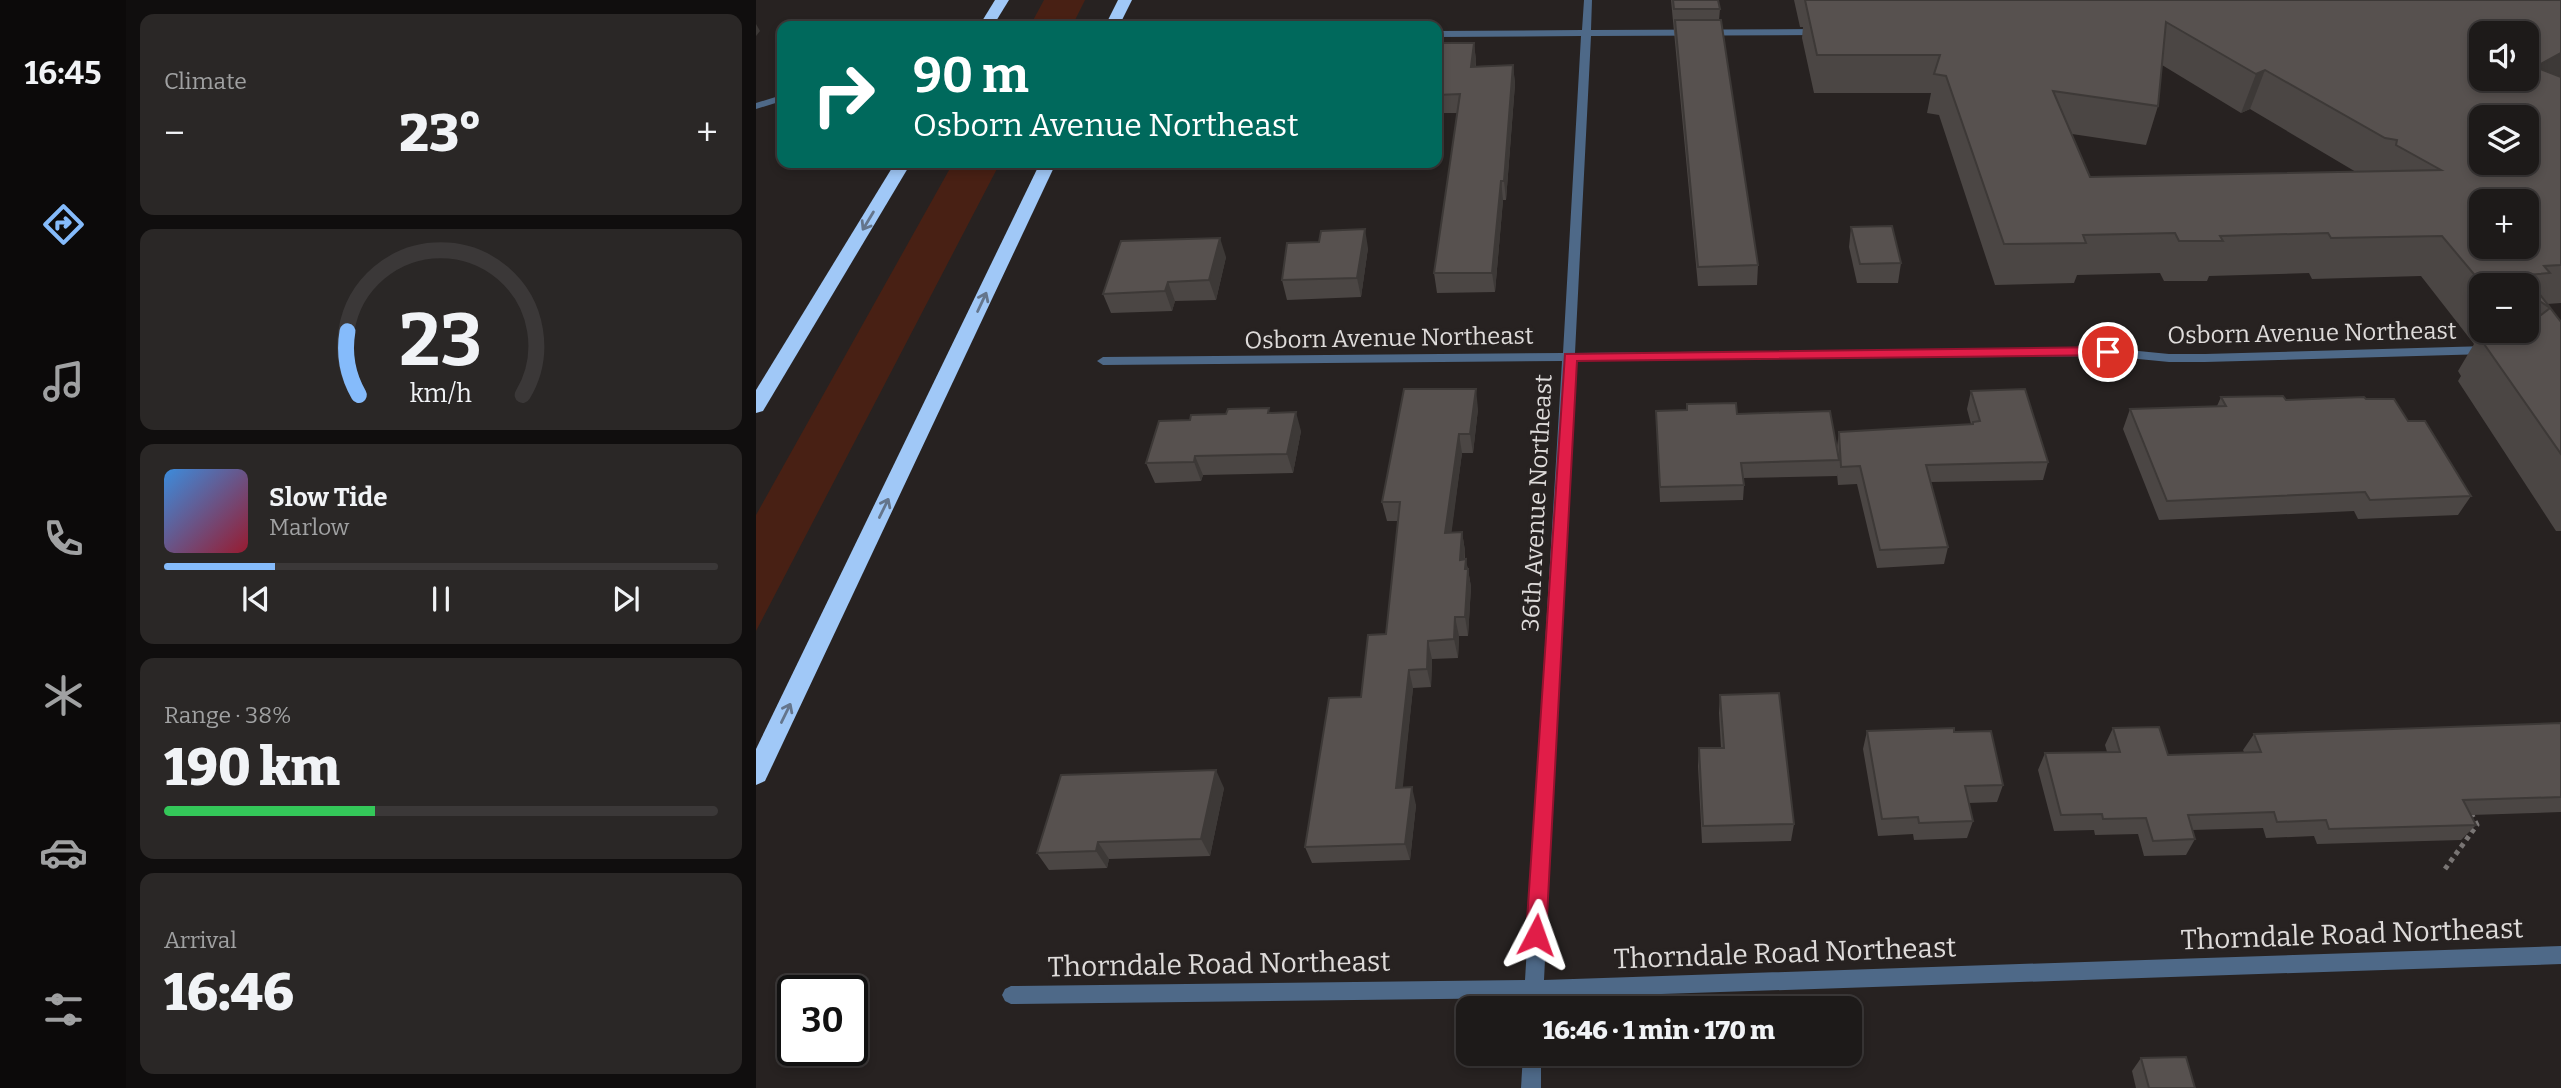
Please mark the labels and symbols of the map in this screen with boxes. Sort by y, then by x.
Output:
one-way arrow [860,211,874,231]
one-way arrow [975,292,989,313]
street label: Osborn Avenue Northeast [2167,316,2457,350]
street label: Osborn Avenue Northeast [1244,321,1534,355]
pin [2078,322,2138,382]
street label: 36th Avenue Northeast [1516,373,1558,633]
one-way arrow [878,498,891,519]
one-way arrow [779,703,793,724]
position arrow [1499,898,1573,972]
street label: Thorndale Road Northeast [2180,912,2524,956]
street label: Thorndale Road Northeast [1613,931,1957,975]
street label: Thorndale Road Northeast [1047,945,1391,983]
speed limit sign: 30 [777,975,868,1066]

